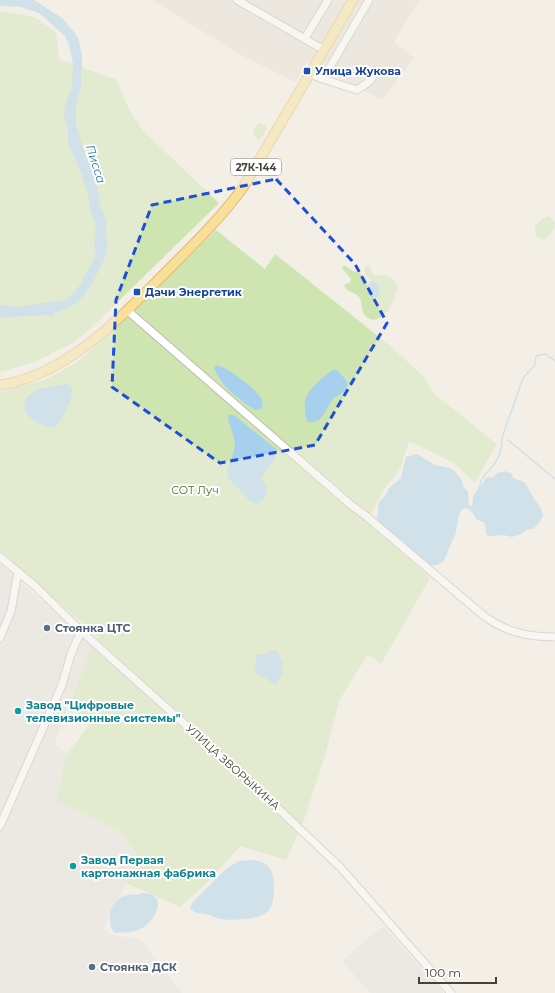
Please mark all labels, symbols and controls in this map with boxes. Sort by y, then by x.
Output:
place label: Улица Жукова [315,64,401,78]
marker: Улица Жукова [302,66,312,76]
water label: Писса [83,143,109,185]
road number: 27К-144 [231,159,281,175]
place label: Дачи Энергетик [145,285,243,299]
marker: Дачи Энергетик [132,287,142,297]
park label: СОТ Луч [171,483,219,497]
place label: Стоянка ЦТС [55,621,131,635]
marker: Стоянка ЦТС [42,623,52,633]
place label: Завод "Цифровые телевизионные системы" [25,698,181,725]
marker: Завод "Цифровые телевизионные системы" [13,706,23,716]
street label: УЛИЦА ЗВОРЫКИНА [183,721,284,813]
place label: Завод Первая картонажная фабрика [80,853,216,880]
marker: Завод Первая картонажная фабрика [68,861,78,871]
scale bar [419,959,496,985]
place label: Стоянка ДСК [100,960,177,974]
marker: Стоянка ДСК [87,962,97,972]
text: 100 m [425,965,461,980]

